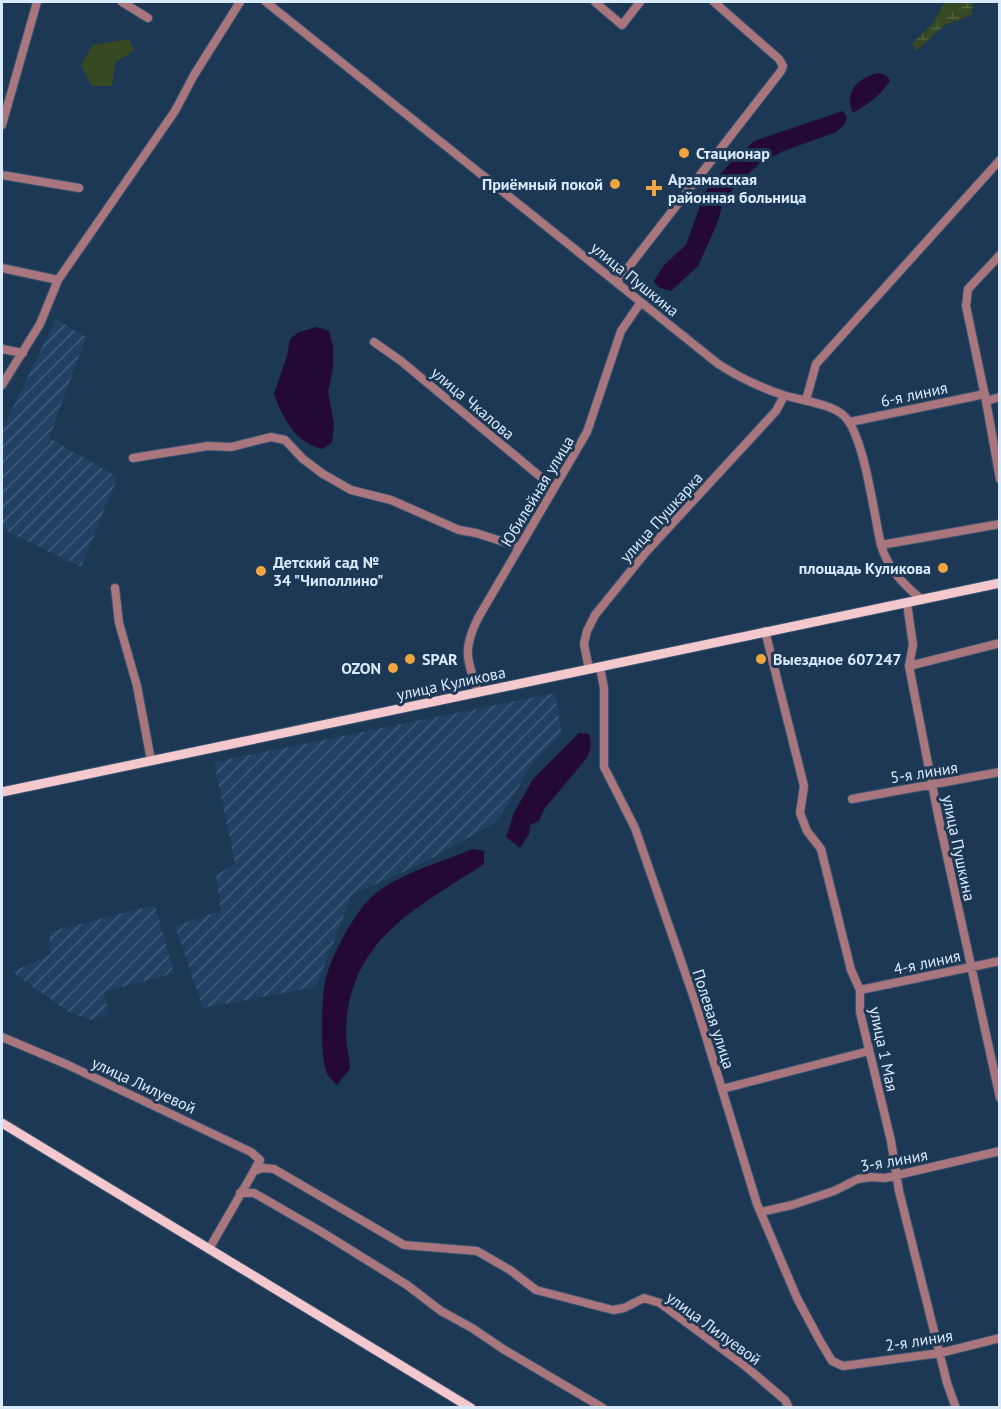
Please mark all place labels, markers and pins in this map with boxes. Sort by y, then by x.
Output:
place label: Стационар [696,143,770,163]
marker: Стационар [677,146,691,160]
place label: Арзамасская районная больница [668,169,807,207]
place label: Приёмный покой [482,174,603,194]
marker: Приёмный покой [608,177,622,191]
marker: Арзамасская районная больница [645,179,663,197]
place label: Детский сад № 34 "Чиполлино" [273,552,383,590]
place label: площадь Куликова [799,558,931,578]
marker: площадь Куликова [936,561,950,575]
marker: Детский сад № 34 "Чиполлино" [254,564,268,578]
place label: SPAR [422,649,458,669]
place label: Выездное 607247 [773,649,902,669]
marker: SPAR [403,652,417,666]
marker: Выездное 607247 [754,652,768,666]
place label: OZON [341,658,381,678]
marker: OZON [386,661,400,675]

